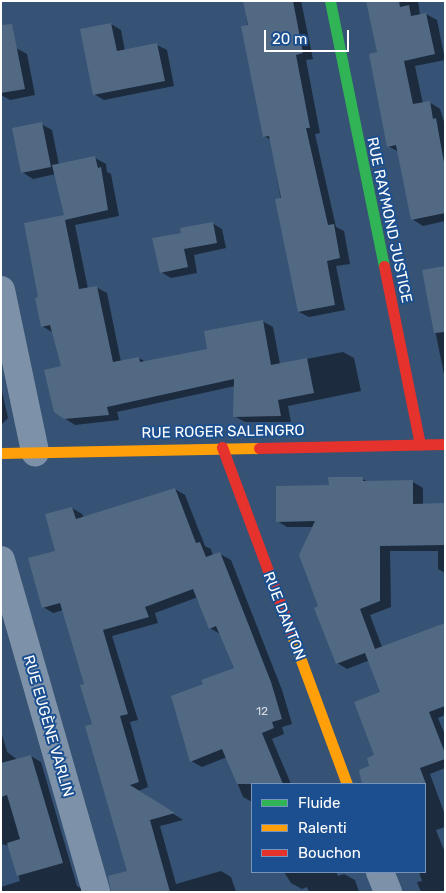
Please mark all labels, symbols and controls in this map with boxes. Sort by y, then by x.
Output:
scale bar [266,20,351,52]
text: 20 m [272,30,307,48]
street label: RUE RAYMOND JUSTICE [363,135,415,305]
street label: RUE ROGER SALENGRO [141,422,305,442]
street label: RUE DANTON [259,569,309,663]
street label: RUE EUGÈNE VARLIN [19,653,77,799]
house number: 12 [256,705,268,719]
legend [251,783,426,873]
text: Fluide [298,794,340,812]
text: Ralenti [298,819,347,837]
text: Bouchon [298,844,361,862]

